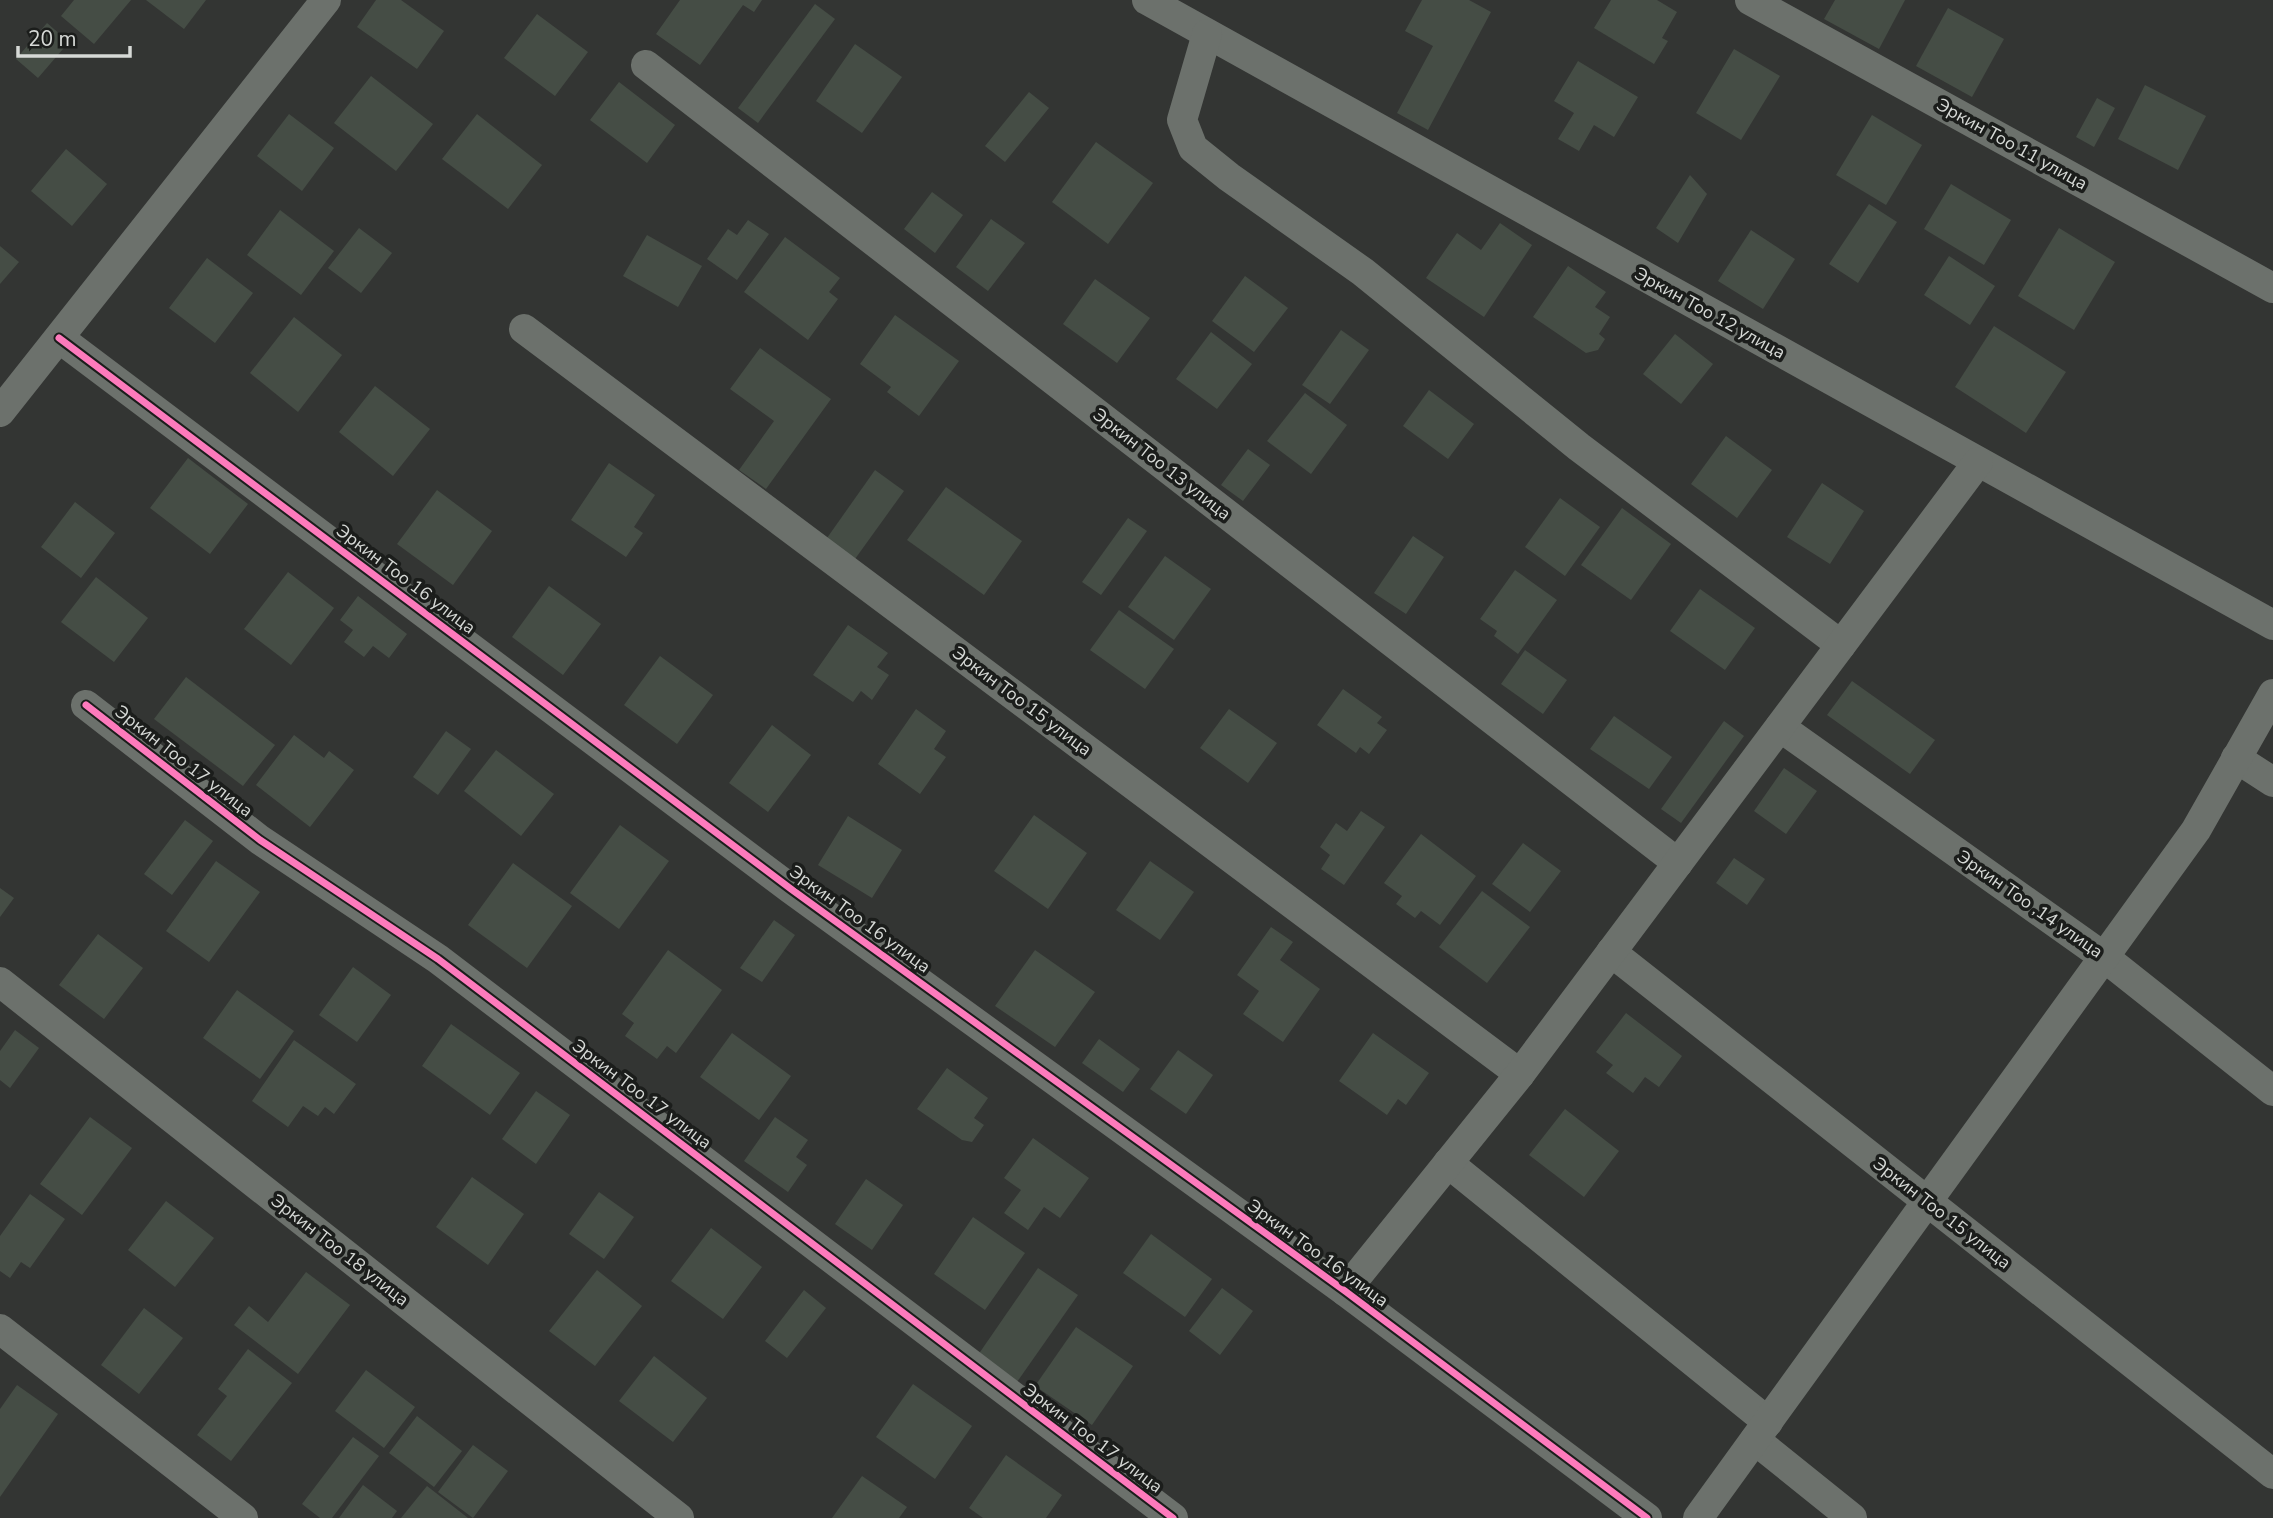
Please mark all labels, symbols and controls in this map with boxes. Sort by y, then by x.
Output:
scale bar [18,14,130,58]
text: 20 m [28,25,77,53]
street label: Эркин Тоо 11 улица [1932,93,2092,195]
street label: Эркин Тоо 12 улица [1630,262,1790,364]
street label: Эркин Тоо 13 улица [1088,403,1236,525]
street label: Эркин Тоо 16 улица [331,519,481,639]
street label: Эркин Тоо 15 улица [947,641,1097,761]
street label: Эркин Тоо 17 улица [110,700,258,822]
street label: Эркин Тоо ,14 улица [1952,845,2108,963]
street label: Эркин Тоо 16 улица [785,860,935,978]
street label: Эркин Тоо 17 улица [567,1034,717,1154]
street label: Эркин Тоо 15 улица [1868,1152,2016,1274]
street label: Эркин Тоо 18 улица [266,1189,414,1311]
street label: Эркин Тоо 16 улица [1243,1194,1393,1312]
street label: Эркин Тоо 17 улица [1018,1378,1168,1498]

